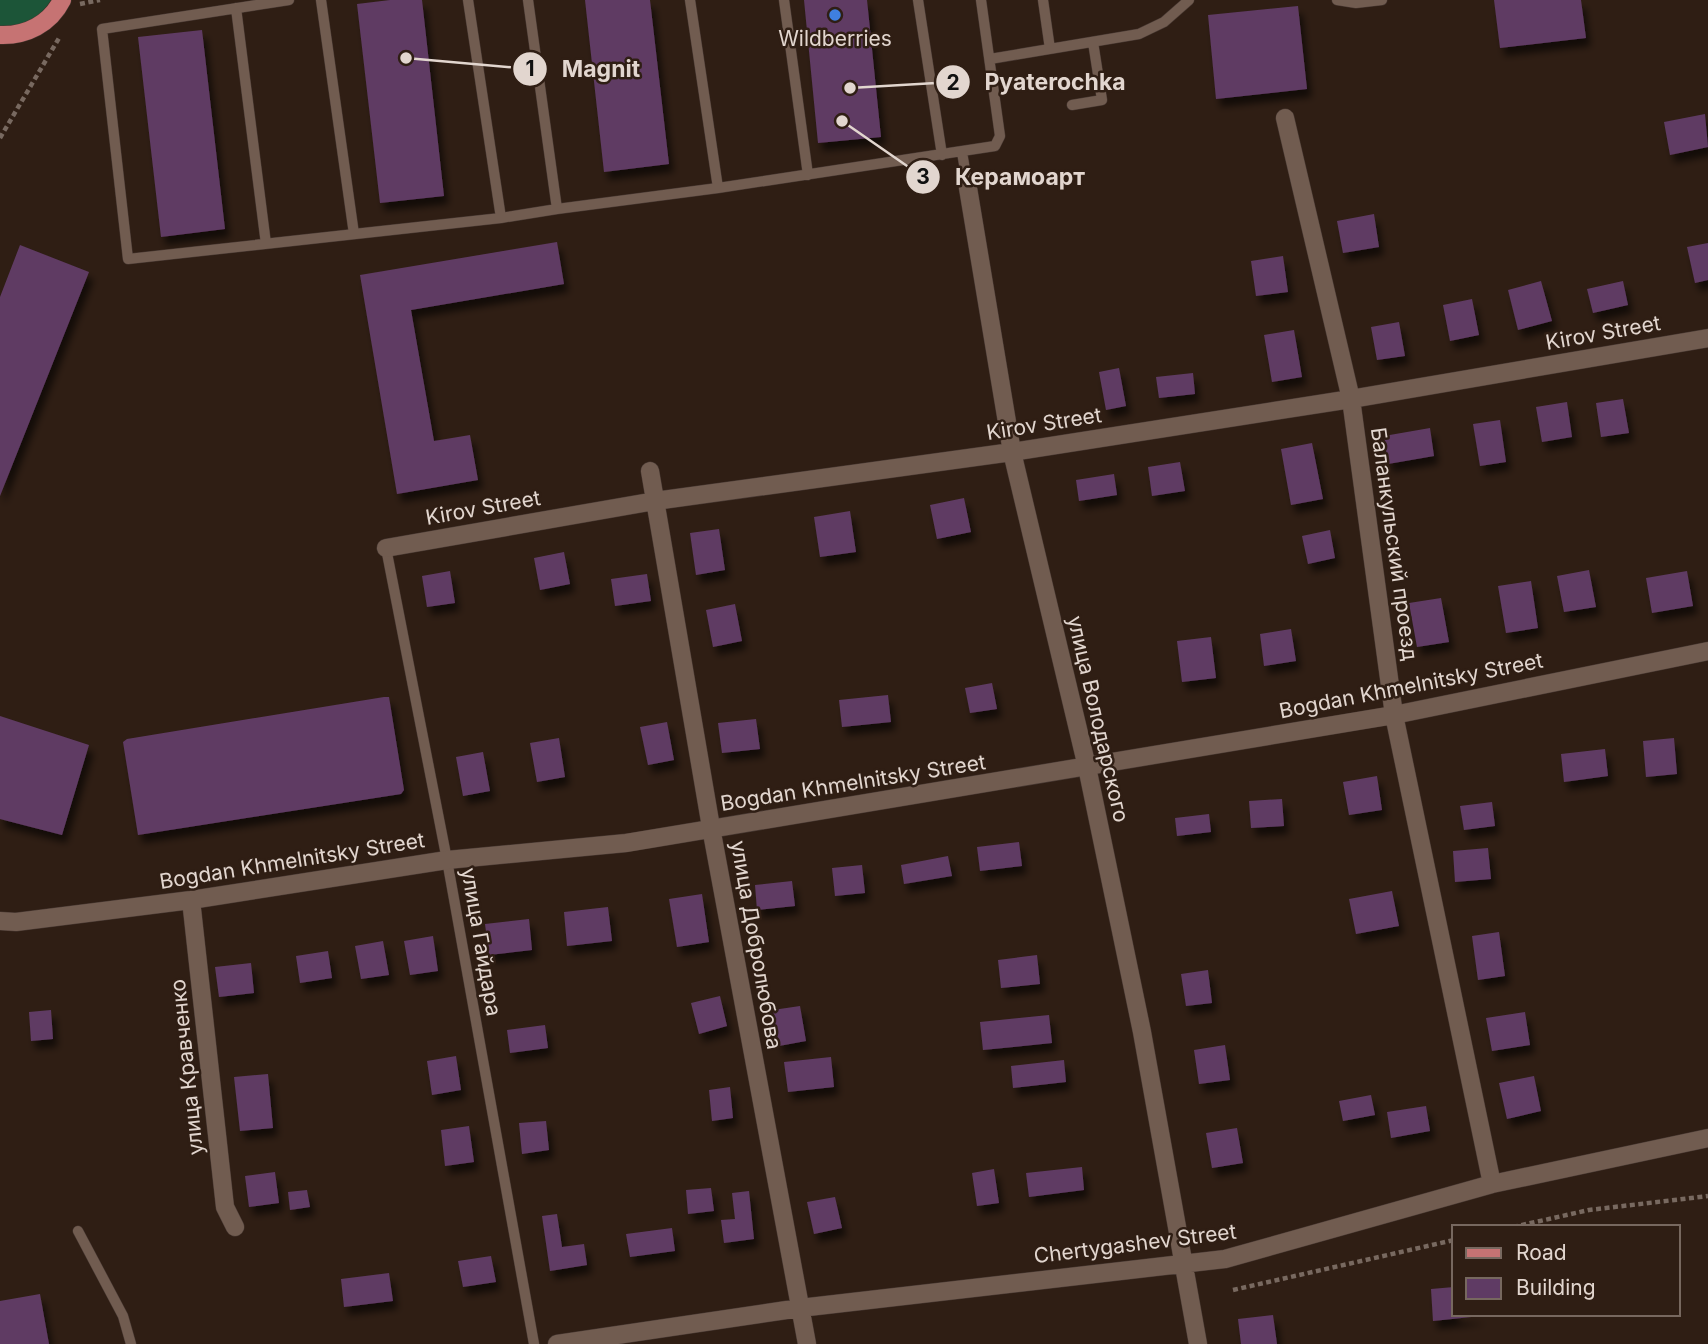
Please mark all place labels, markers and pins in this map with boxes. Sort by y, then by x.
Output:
marker: Wildberries [827,7,843,23]
place label: Wildberries [778,26,892,51]
callout: Magnit [512,47,654,91]
callout: Pyaterochka [935,60,1139,104]
callout: Керамоарт [906,155,1099,199]

